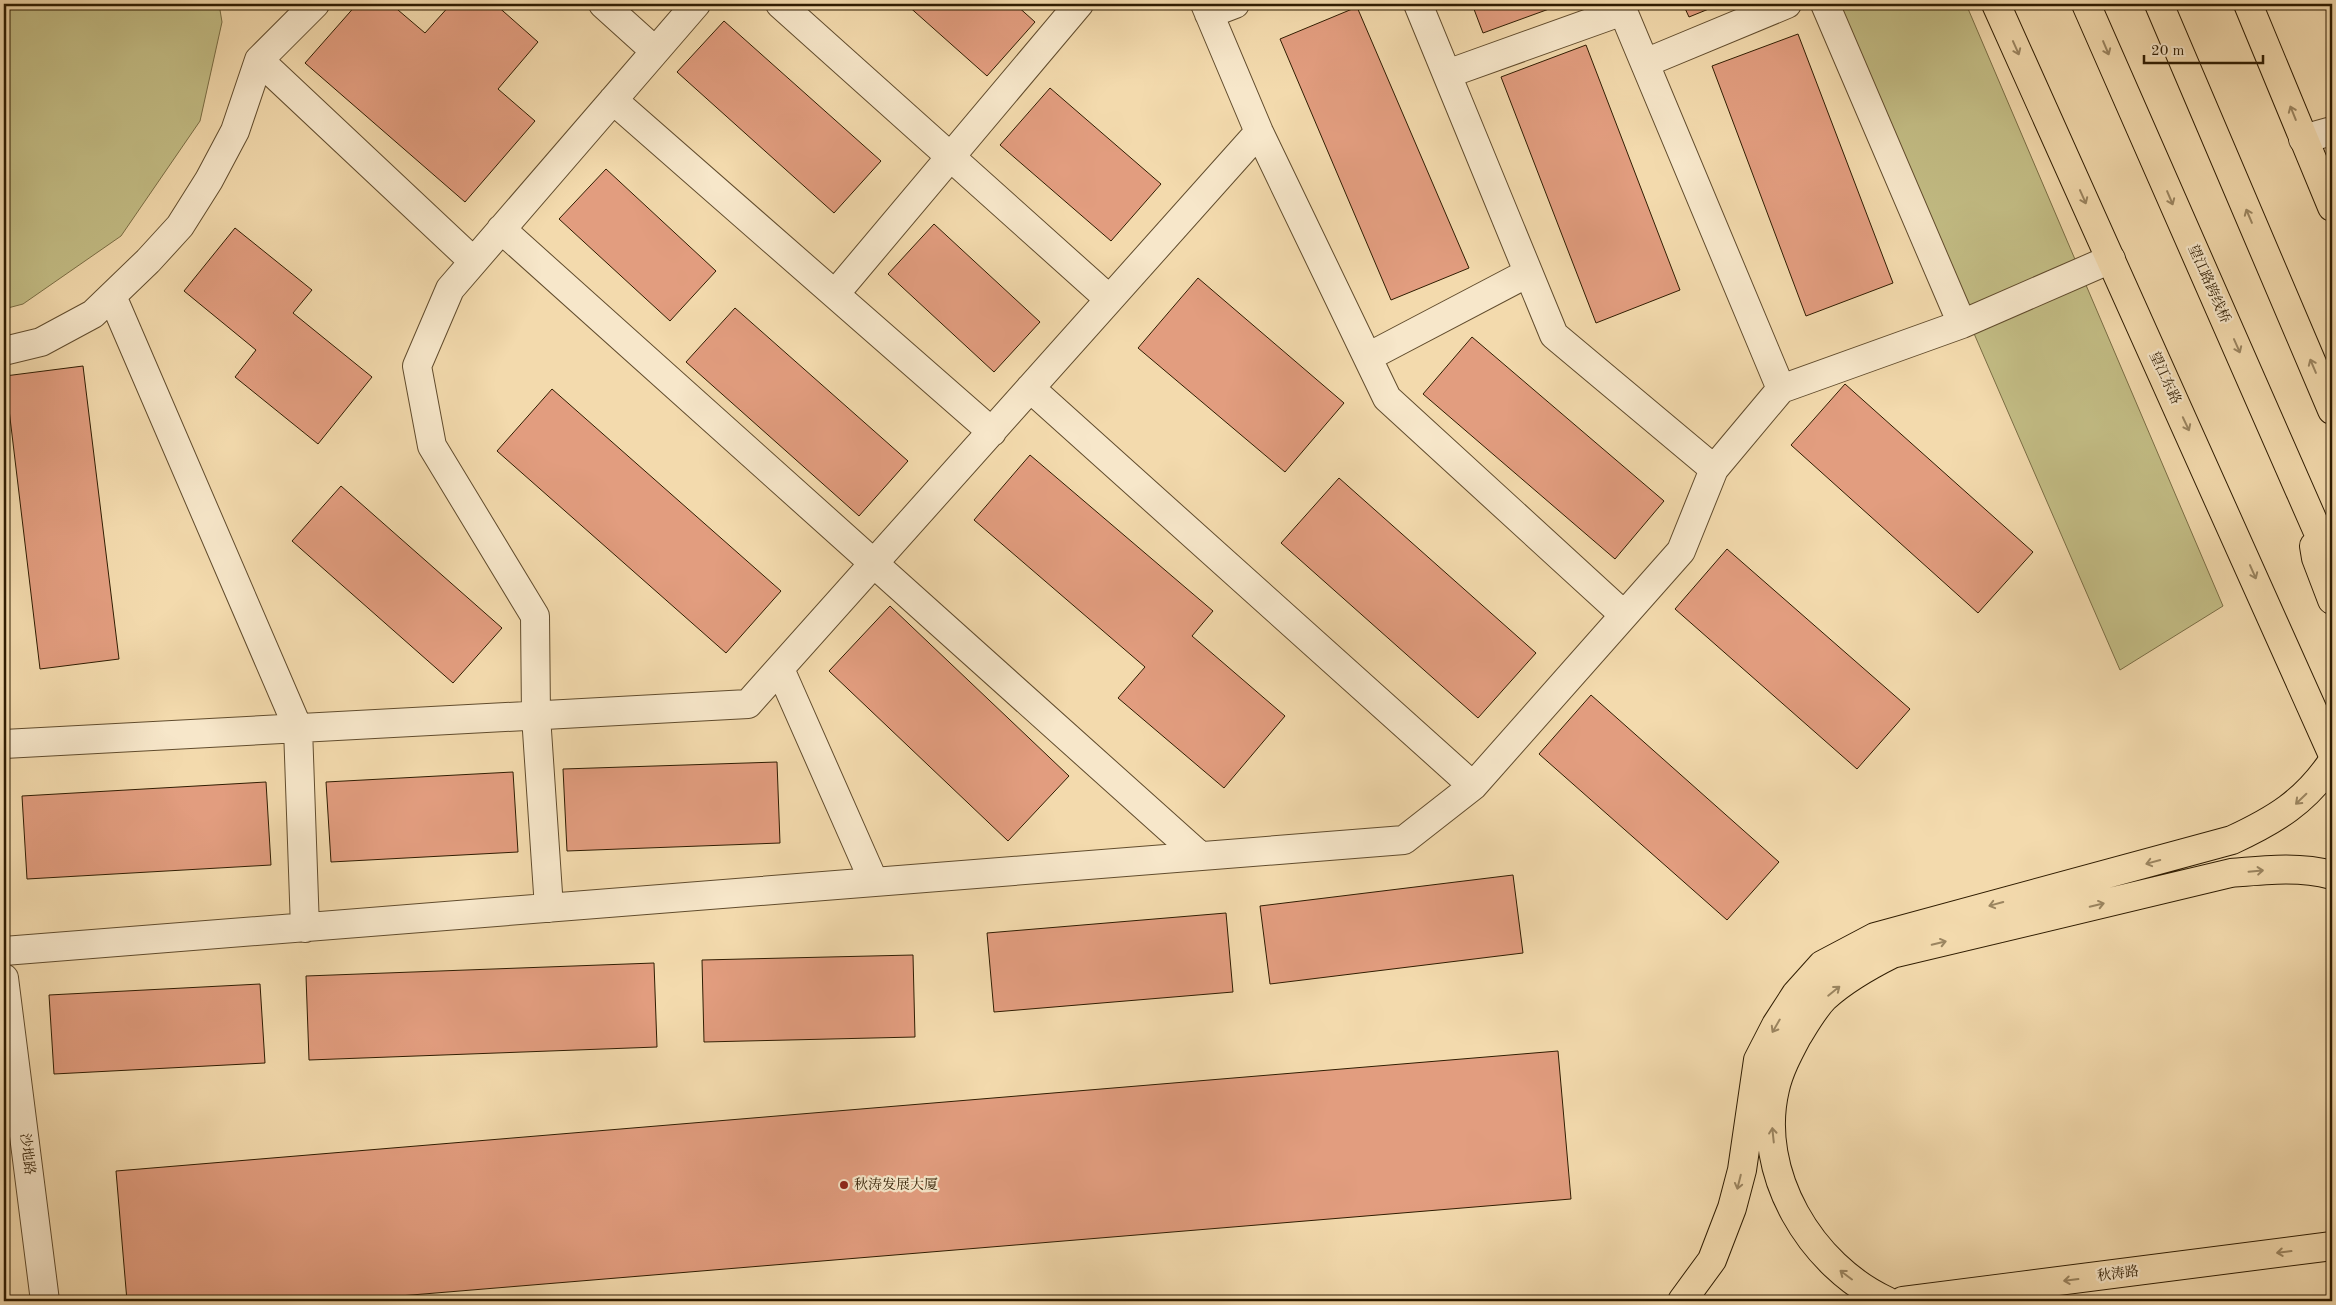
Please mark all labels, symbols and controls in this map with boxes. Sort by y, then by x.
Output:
scale bar [2144,32,2262,64]
one-way arrow [2012,40,2022,55]
one-way arrow [2102,41,2111,56]
text: 20 m [2151,44,2185,59]
one-way arrow [2288,106,2297,121]
one-way arrow [2078,189,2088,204]
one-way arrow [2166,190,2176,205]
one-way arrow [2244,209,2254,224]
street label: 望江路跨线桥 [2186,242,2233,325]
one-way arrow [2232,338,2242,353]
street label: 望江东路 [2147,349,2184,406]
one-way arrow [2308,359,2318,374]
one-way arrow [2182,416,2191,431]
one-way arrow [2248,564,2258,579]
one-way arrow [2294,793,2307,805]
one-way arrow [2145,857,2161,867]
one-way arrow [2248,866,2264,875]
one-way arrow [1989,900,2005,909]
one-way arrow [2089,900,2105,909]
one-way arrow [1931,938,1947,947]
one-way arrow [1827,985,1840,996]
one-way arrow [1771,1018,1781,1033]
one-way arrow [1768,1128,1778,1144]
street label: 沙地路 [17,1132,37,1176]
one-way arrow [1734,1174,1743,1190]
place label: 秋涛发展大厦 [854,1177,938,1192]
marker: 秋涛发展大厦 [838,1179,850,1191]
one-way arrow [2276,1247,2292,1257]
street label: 秋涛路 [2096,1264,2140,1284]
one-way arrow [1840,1269,1853,1280]
one-way arrow [2063,1275,2079,1285]

